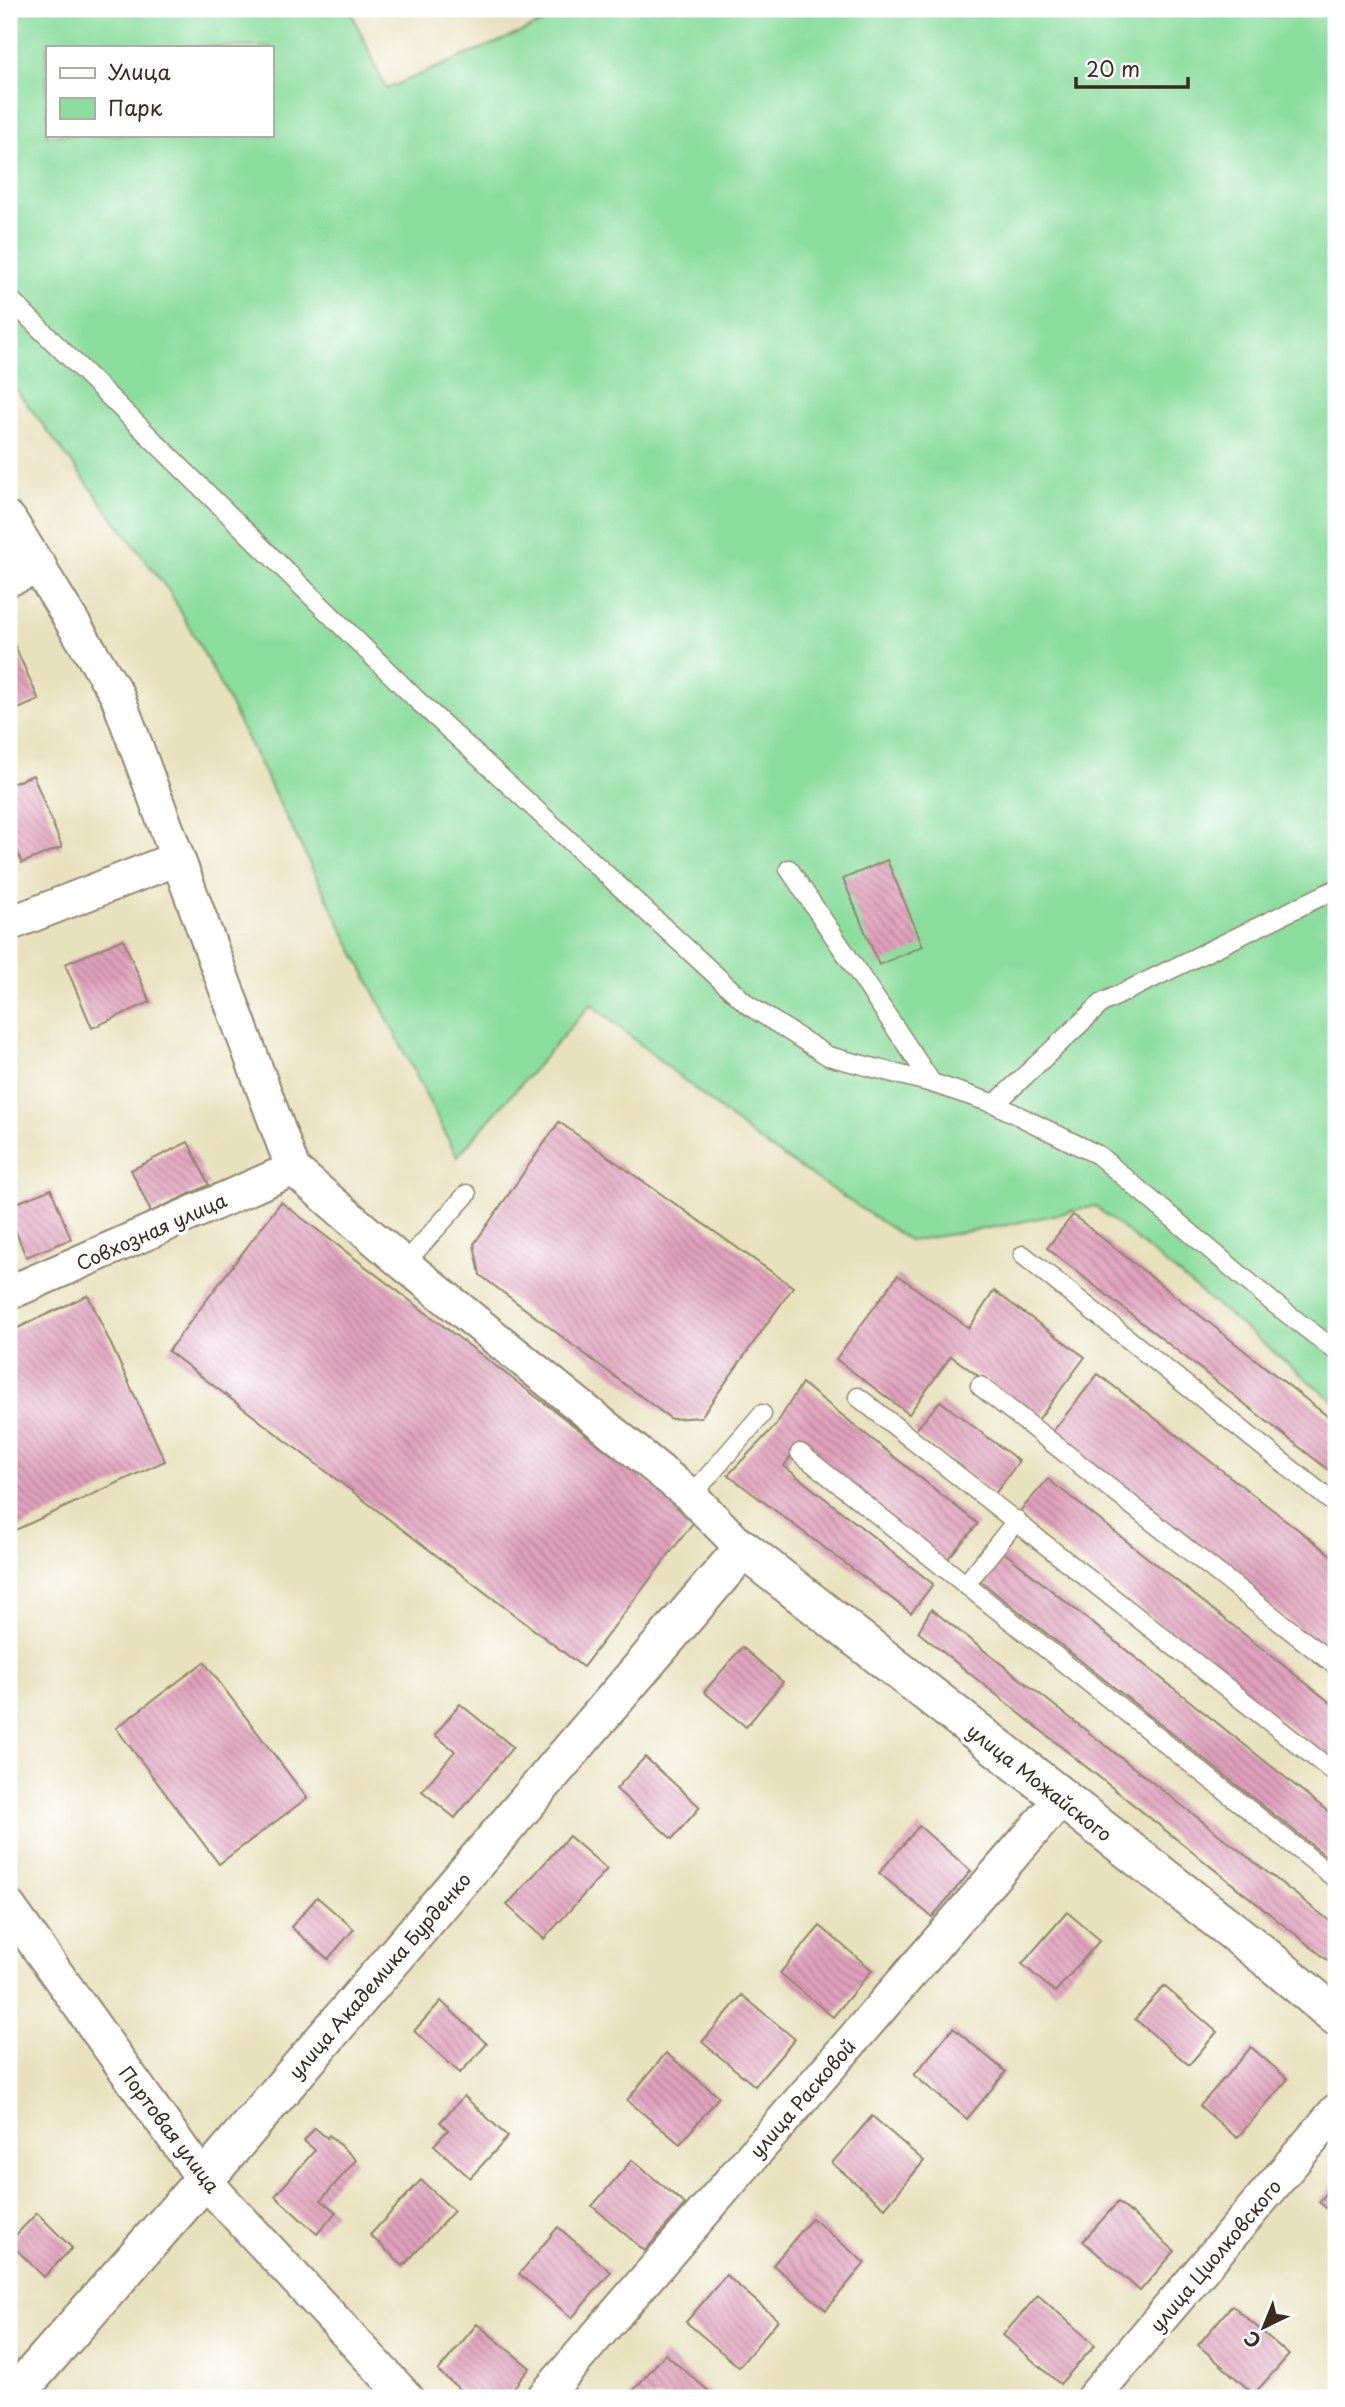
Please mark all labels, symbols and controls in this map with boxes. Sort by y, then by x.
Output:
legend [46,46,273,136]
scale bar [1076,46,1188,90]
text: 20 m [1086,52,1140,84]
text: Улица [108,55,171,87]
text: Парк [108,91,163,123]
street label: Совхозная улица [71,1185,231,1277]
street label: улица Можайского [962,1716,1118,1848]
street label: улица Академика Бурденко [281,1866,477,2084]
street label: улица Расковой [743,2033,861,2163]
street label: Портовая улица [113,2060,227,2198]
street label: улица Циолковского [1143,2173,1287,2337]
north arrow [1230,2292,1300,2362]
text: С [1237,2325,1267,2355]

